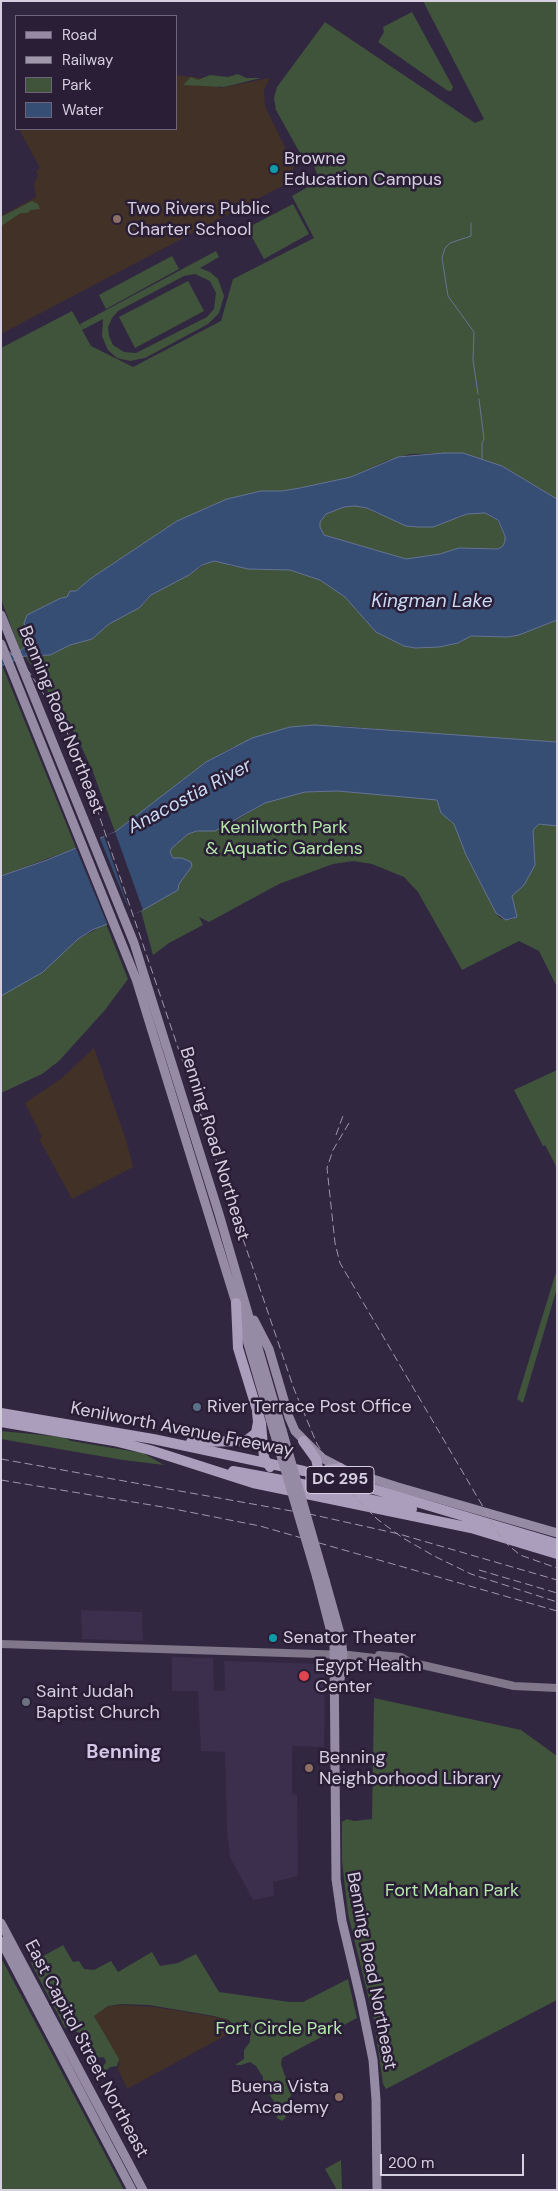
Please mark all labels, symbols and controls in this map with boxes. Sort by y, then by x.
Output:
legend [15,15,178,130]
text: Road [62,25,97,45]
text: Railway [62,50,113,70]
text: Park [62,75,92,95]
text: Water [62,100,103,120]
place label: Browne Education Campus [284,148,442,190]
marker: Browne Education Campus [268,163,280,175]
place label: Two Rivers Public Charter School [127,198,270,240]
marker: Two Rivers Public Charter School [111,213,123,225]
water label: Kingman Lake [371,591,493,613]
street label: Benning Road Northeast [13,623,109,817]
water label: Anacostia River [124,755,256,839]
park label: Kenilworth Park & Aquatic Gardens [205,817,363,860]
street label: Benning Road Northeast [174,1045,254,1243]
place label: River Terrace Post Office [207,1396,412,1418]
street label: Kenilworth Avenue Freeway [69,1398,295,1462]
marker: River Terrace Post Office [191,1401,203,1413]
road number: DC 295 [306,1466,374,1494]
place label: Senator Theater [283,1627,416,1649]
marker: Senator Theater [267,1632,279,1644]
place label: Egypt Health Center [315,1655,422,1698]
marker: Egypt Health Center [297,1669,311,1683]
place label: Saint Judah Baptist Church [36,1681,160,1724]
marker: Saint Judah Baptist Church [20,1696,32,1708]
district label: Benning [86,1742,162,1764]
place label: Benning Neighborhood Library [319,1747,501,1790]
marker: Benning Neighborhood Library [303,1762,315,1774]
street label: Benning Road Northeast [341,1870,401,2072]
park label: Fort Mahan Park [385,1880,519,1902]
street label: East Capitol Street Northeast [19,1936,153,2162]
park label: Fort Circle Park [216,2018,342,2040]
place label: Buena Vista Academy [231,2076,329,2118]
marker: Buena Vista Academy [333,2091,345,2103]
scale bar [383,2144,527,2176]
text: 200 m [388,2153,434,2173]

